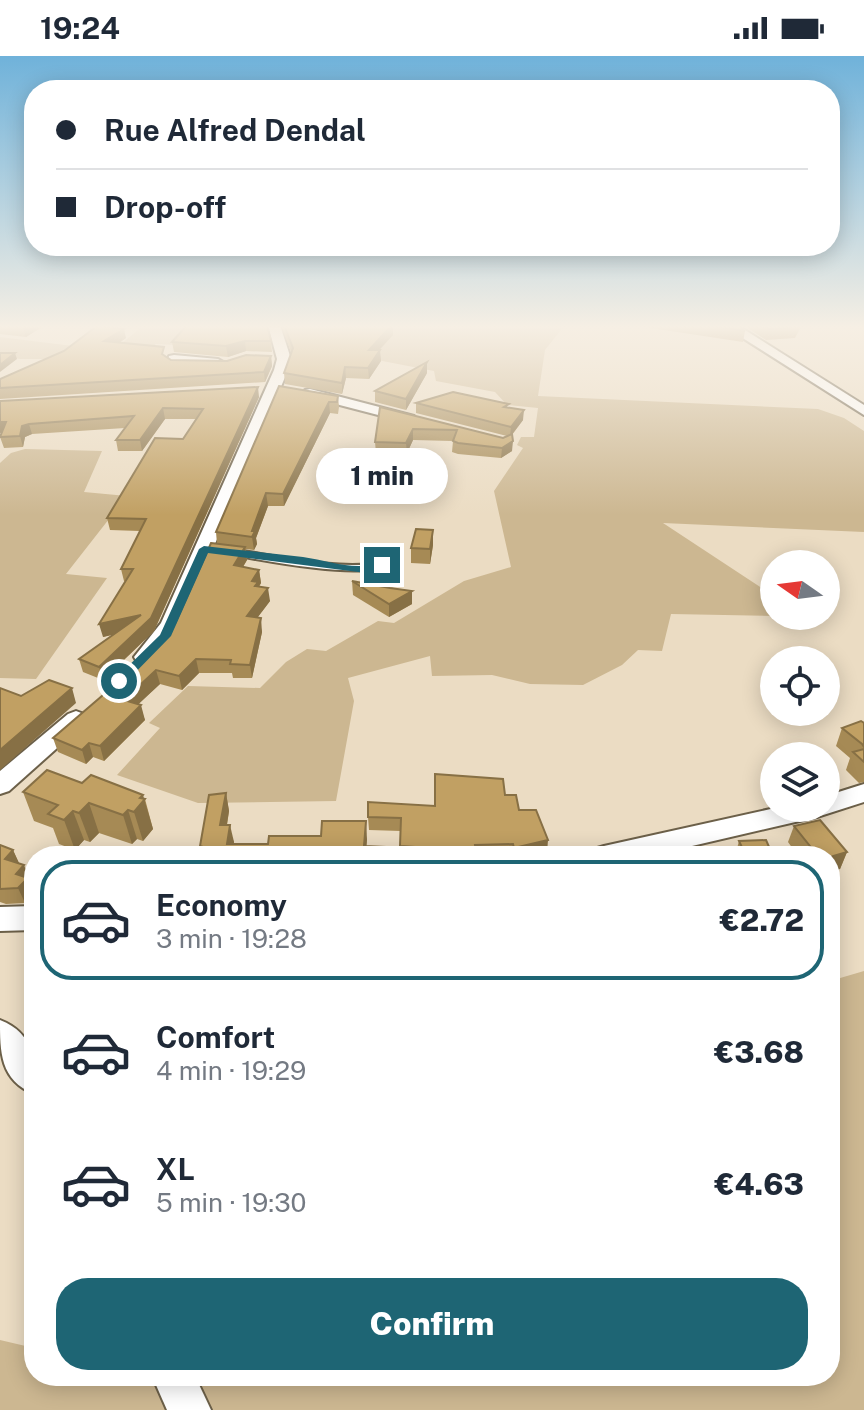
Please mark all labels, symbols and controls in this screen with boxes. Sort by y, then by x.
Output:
text: 19:24 [40,10,120,46]
text: Rue Alfred Dendal [104,112,366,148]
text: Drop-off [104,189,226,225]
callout: 1 min [316,449,448,505]
text: 1 min [350,460,414,491]
route end [364,547,400,583]
north arrow [760,550,840,630]
map controls [760,550,840,822]
button: locate [760,646,840,726]
route start [101,663,137,699]
button: layers [760,742,840,822]
icon: car [60,884,132,956]
text: Economy [156,887,287,923]
text: €2.72 [720,902,804,938]
text: 3 min · 19:28 [156,923,307,954]
icon: car [60,1016,132,1088]
text: Comfort [156,1019,275,1055]
text: €3.68 [714,1034,804,1070]
text: 4 min · 19:29 [156,1055,306,1086]
icon: car [60,1148,132,1220]
text: XL [156,1151,195,1187]
text: €4.63 [714,1166,804,1202]
text: 5 min · 19:30 [156,1187,306,1218]
button: Confirm [56,1278,808,1370]

